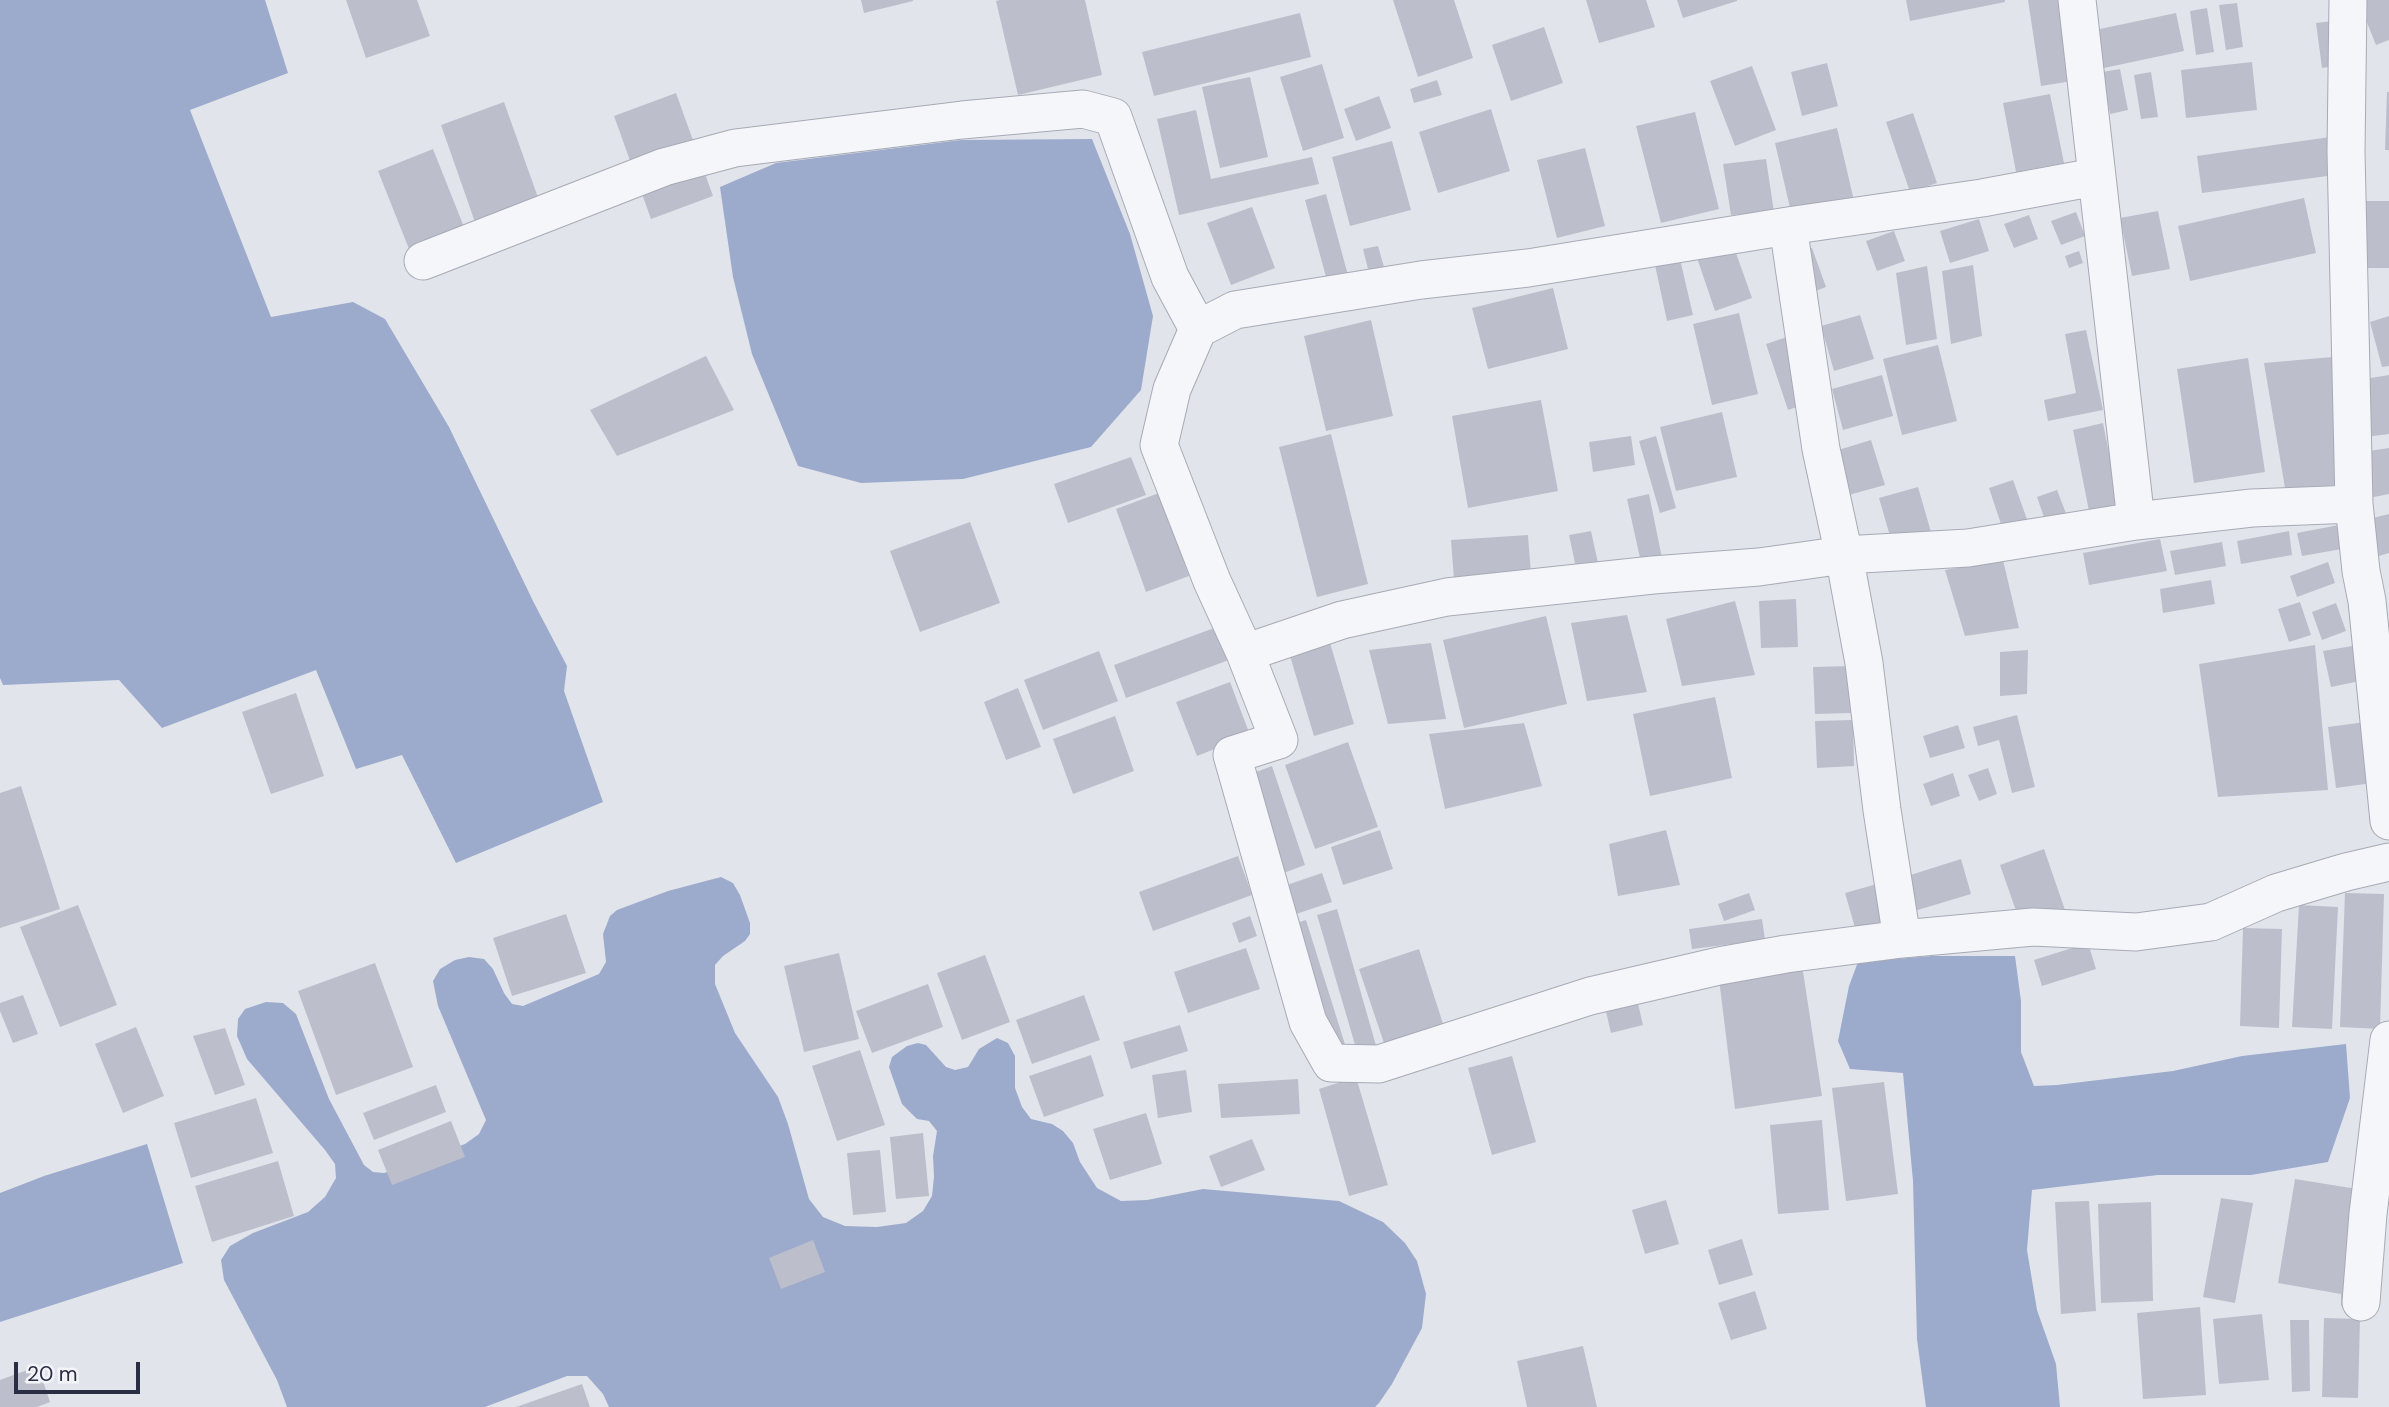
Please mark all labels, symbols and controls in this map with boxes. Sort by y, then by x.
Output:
scale bar [18,1348,144,1392]
text: 20 m [27,1360,78,1388]

